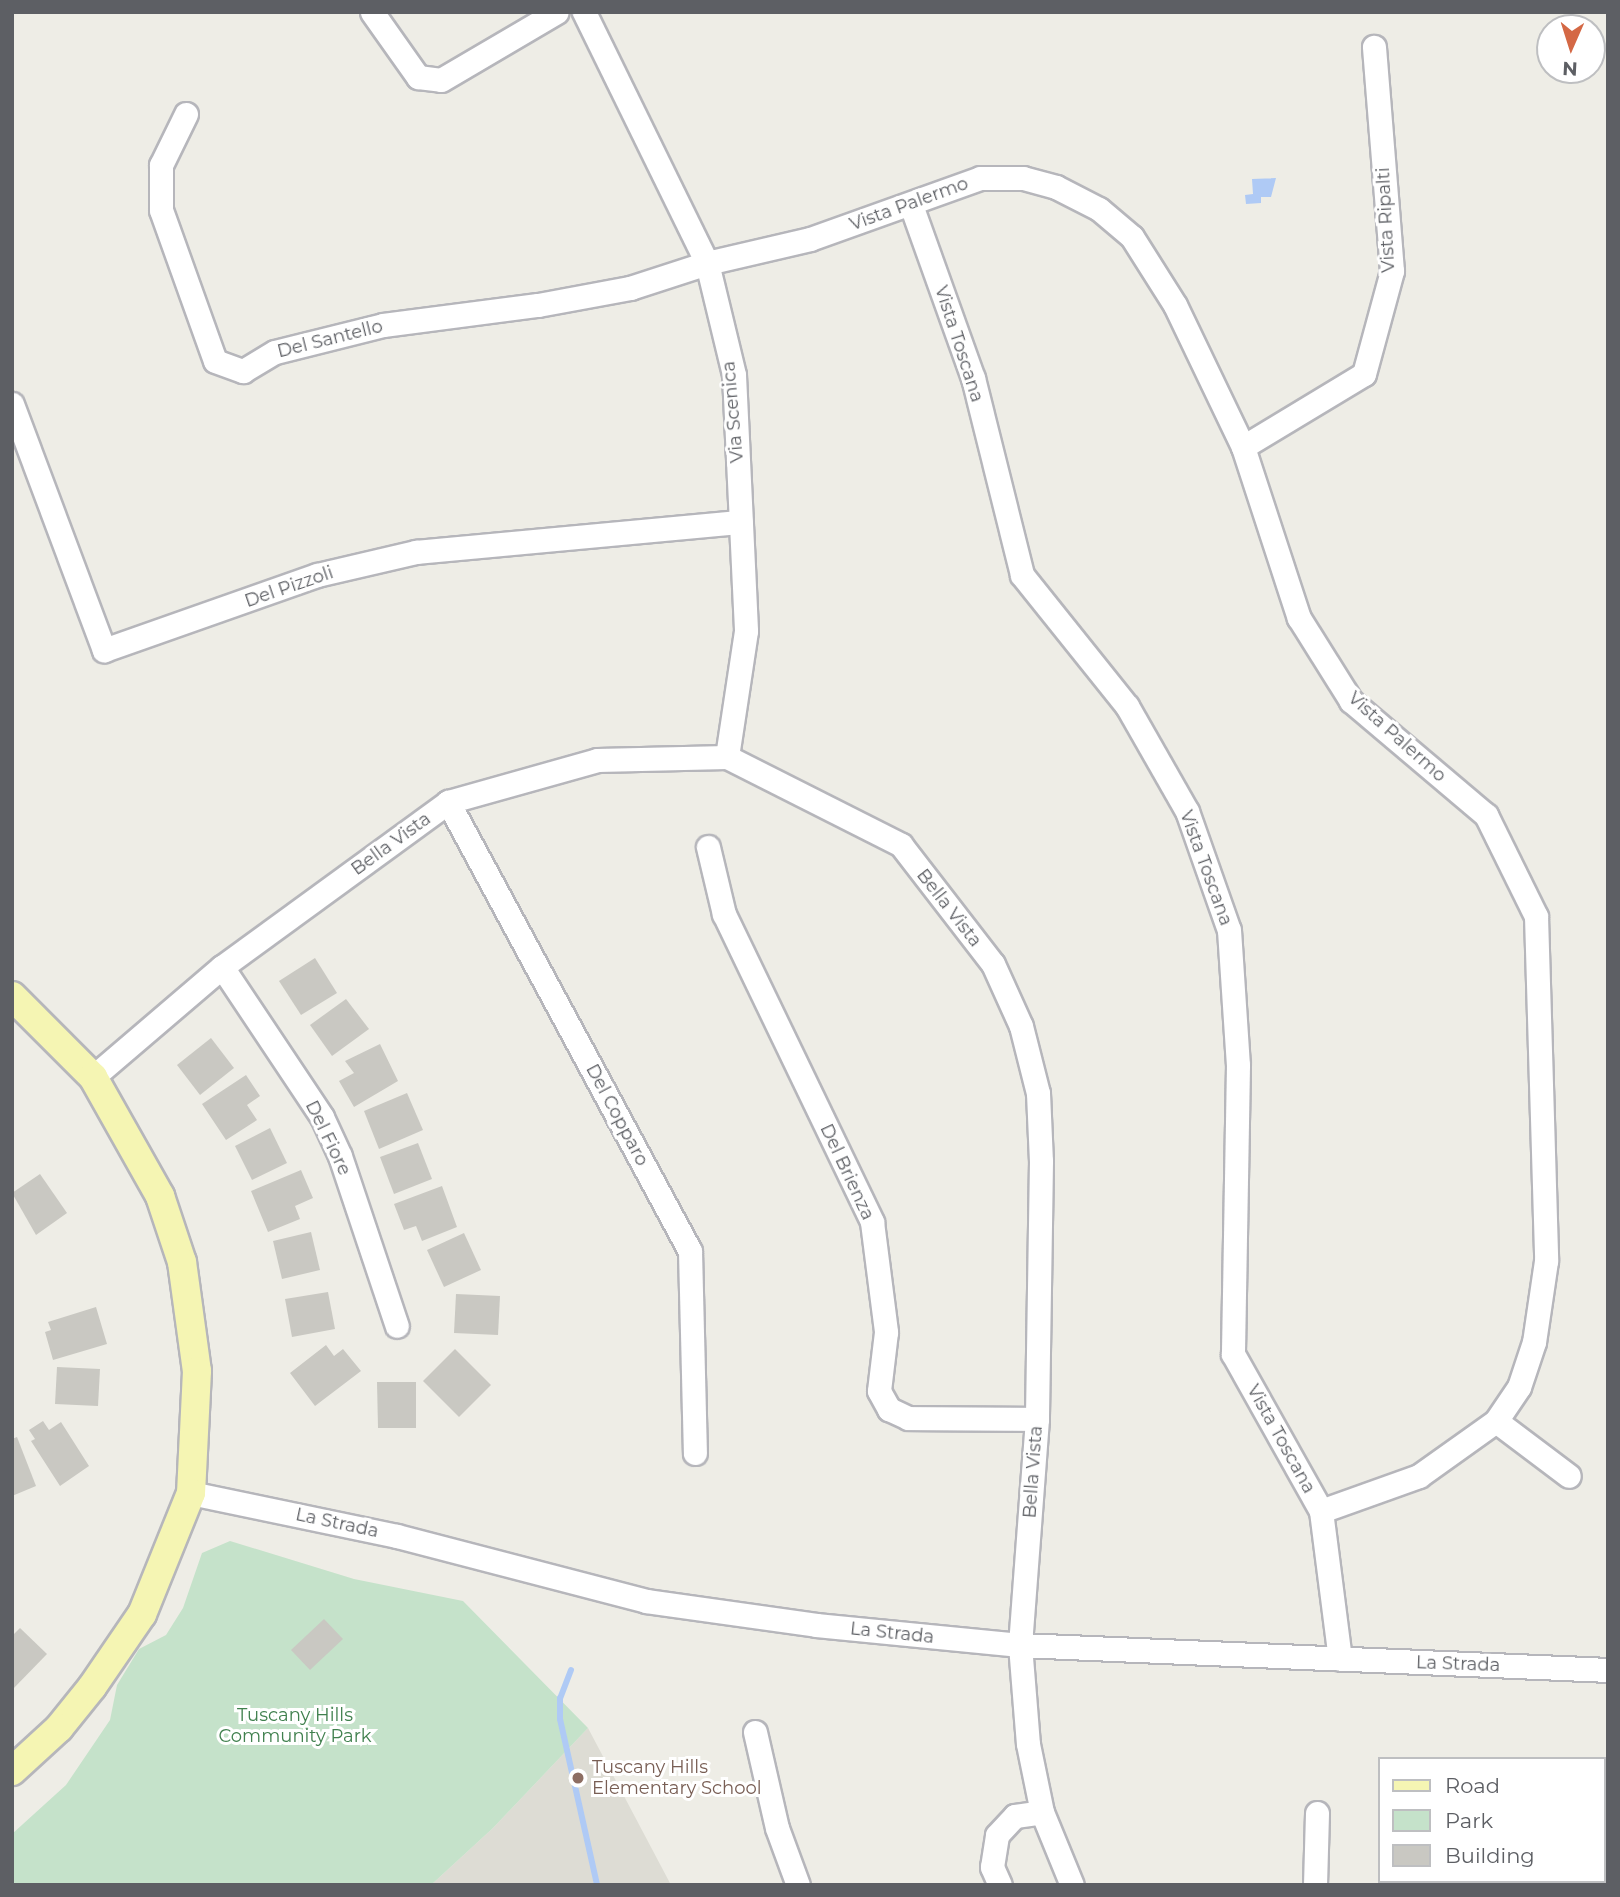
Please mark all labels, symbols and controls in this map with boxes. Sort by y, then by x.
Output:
north arrow [1536,14,1606,84]
text: N [1562,57,1578,80]
street label: Vista Ripalti [1372,167,1400,273]
street label: Vista Palermo [847,173,971,235]
street label: Vista Toscana [930,283,988,405]
street label: Del Santello [275,315,385,363]
street label: Via Scenica [718,360,748,464]
street label: Del Pizzoli [242,562,336,612]
street label: Vista Palermo [1343,687,1451,787]
street label: Vista Toscana [1175,807,1237,929]
street label: Bella Vista [347,808,435,880]
street label: Bella Vista [912,865,986,951]
street label: Del Copparo [581,1060,653,1170]
street label: Del Fiore [301,1097,355,1179]
street label: Del Brienza [815,1120,879,1224]
street label: Vista Toscana [1242,1381,1320,1497]
street label: Bella Vista [1019,1425,1047,1519]
street label: La Strada [294,1504,380,1542]
street label: La Strada [849,1618,935,1648]
street label: La Strada [1416,1652,1500,1676]
park label: Tuscany Hills Community Park [218,1705,372,1748]
place label: Tuscany Hills Elementary School [592,1757,762,1800]
legend [1378,1757,1606,1883]
marker: Tuscany Hills Elementary School [570,1770,586,1786]
text: Road [1445,1773,1500,1798]
text: Park [1445,1808,1493,1833]
text: Building [1445,1843,1535,1868]

